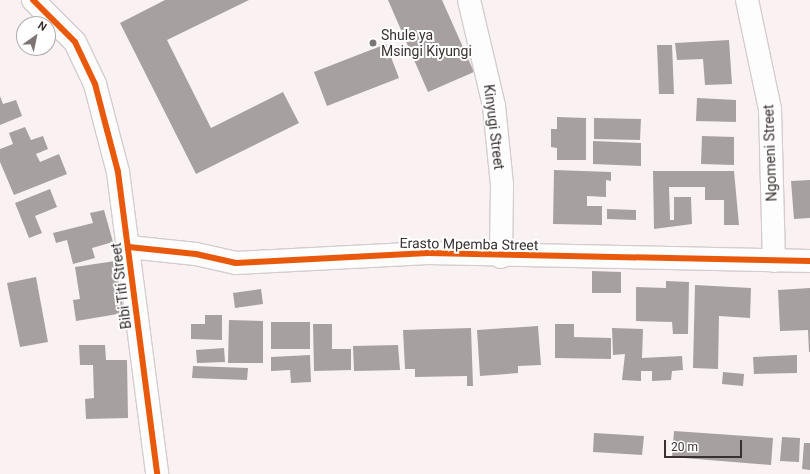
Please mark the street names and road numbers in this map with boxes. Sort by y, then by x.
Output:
street label: Kinyugi Street [480,83,508,171]
street label: Ngomeni Street [760,104,780,202]
street label: Erasto Mpemba Street [399,234,539,254]
street label: Bibi Titi Street [107,242,135,330]

